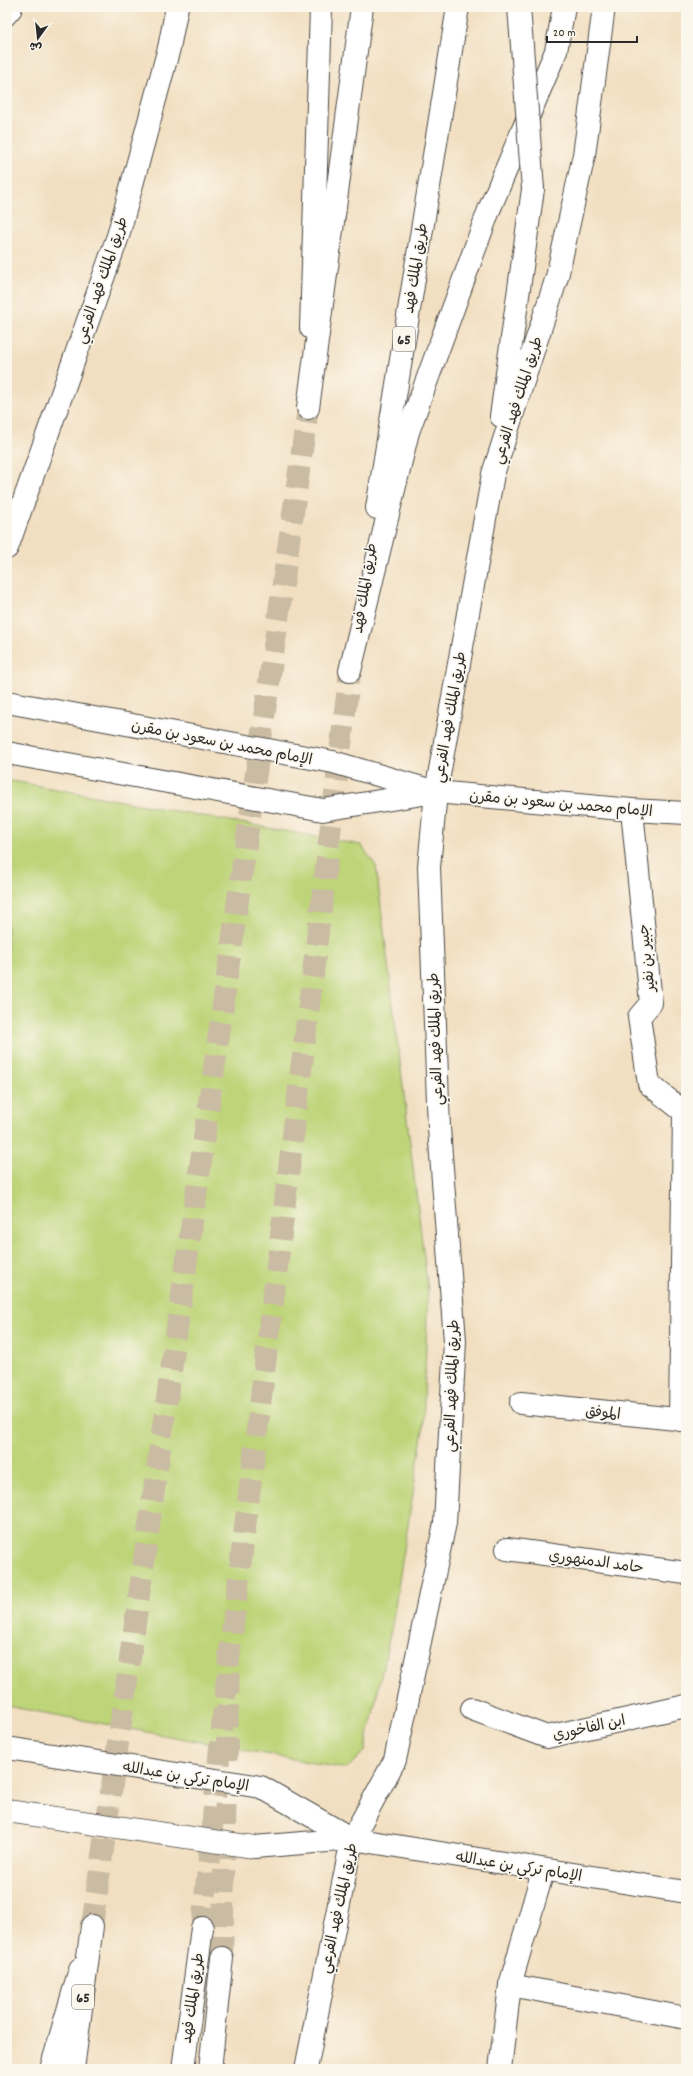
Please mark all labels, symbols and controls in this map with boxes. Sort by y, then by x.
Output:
north arrow [18,18,58,58]
scale bar [547,18,637,44]
text: 20 m [553,25,576,42]
text: ش [28,36,44,55]
street label: طريق الملك فهد الفرعي [71,214,135,347]
street label: طريق الملك فهد [399,222,435,315]
road number: 65 [393,327,415,351]
street label: طريق الملك فهد الفرعي [488,334,550,467]
street label: طريق الملك فهد [348,542,384,635]
street label: طريق الملك فهد الفرعي [429,650,473,785]
street label: الإمام محمد بن سعود بن مقرن [129,716,314,772]
street label: الإمام محمد بن سعود بن مقرن [468,786,653,824]
street label: جبير بن نفير [633,923,663,995]
street label: طريق الملك فهد الفرعي [424,972,450,1106]
street label: طريق الملك فهد الفرعي [440,1319,466,1453]
street label: الموفق [584,1401,622,1427]
street label: حامد الدمنهوري [547,1545,645,1581]
street label: ابن الفاخوري [551,1711,628,1747]
street label: الإمام تركي بن عبدالله [121,1757,250,1799]
street label: طريق الملك فهد الفرعي [315,1841,365,1976]
street label: الإمام تركي بن عبدالله [454,1847,583,1889]
street label: طريق الملك فهد [177,1952,211,2045]
road number: 65 [72,1985,94,2009]

